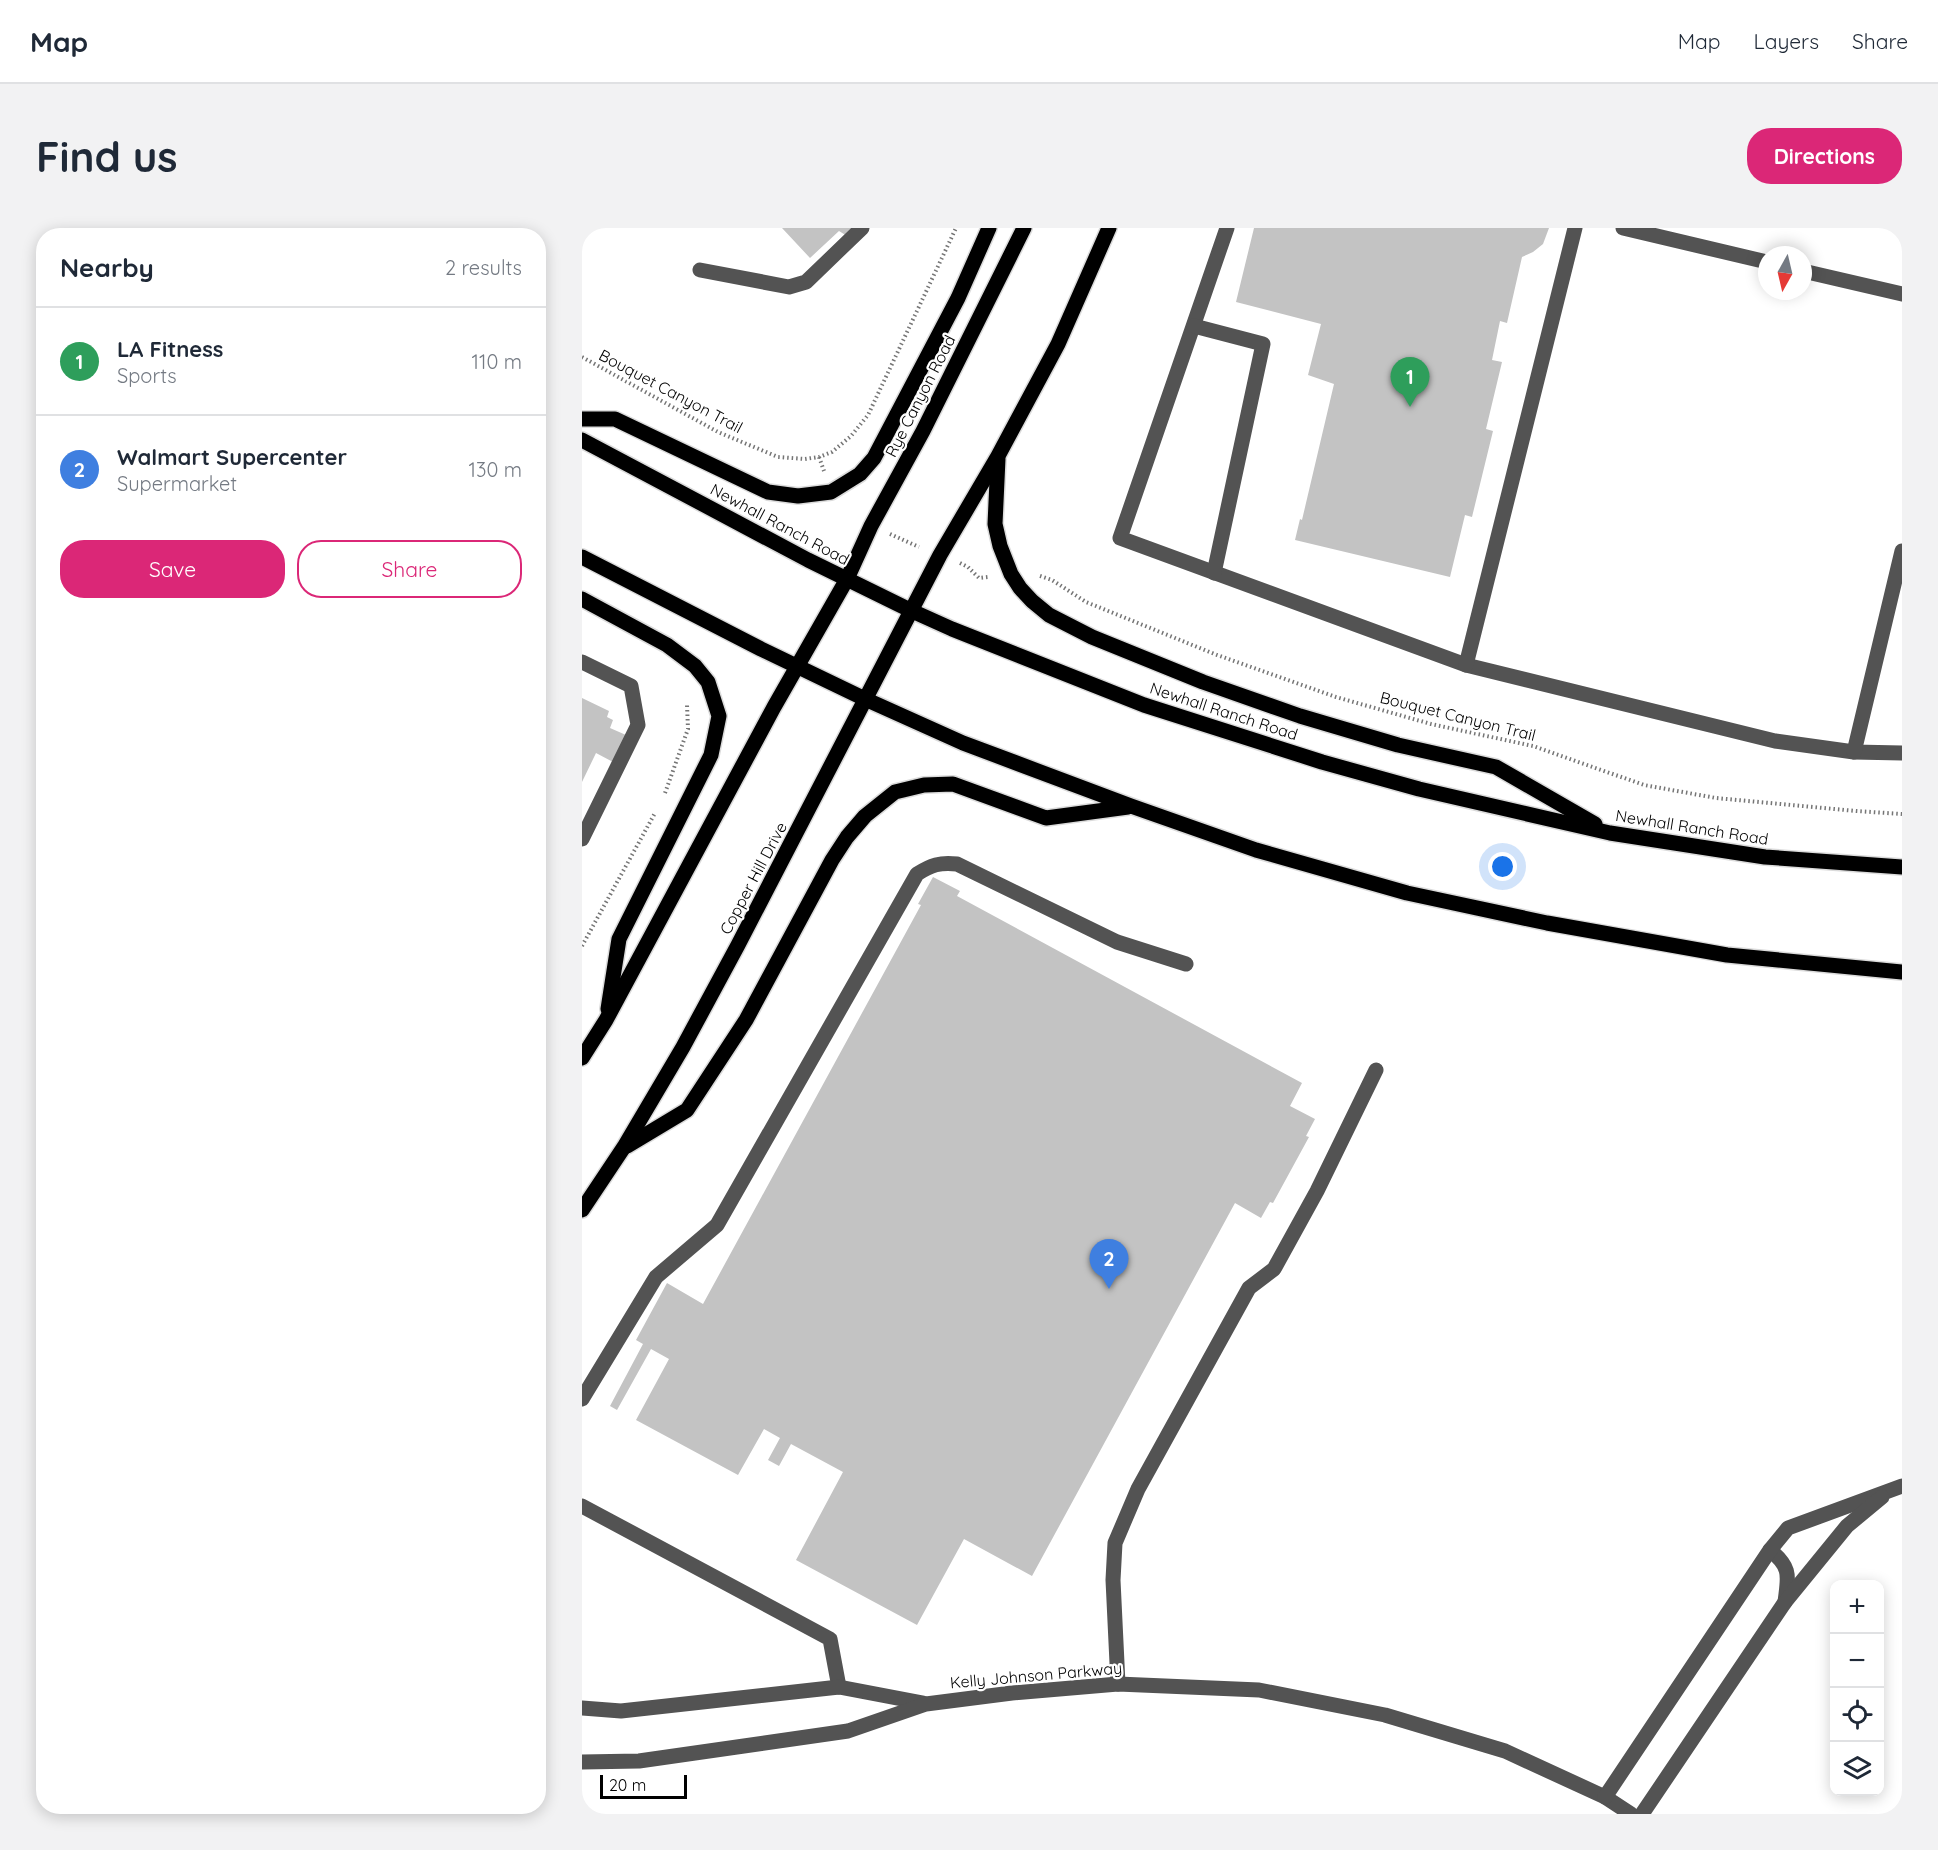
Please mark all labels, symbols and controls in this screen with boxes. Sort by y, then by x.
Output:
text: Map [30,24,88,59]
text: Map [1678,28,1721,54]
text: Layers [1754,28,1819,54]
text: Share [1852,28,1908,54]
button: Directions [1747,128,1902,184]
text: Find us [36,130,178,183]
north arrow [1758,246,1812,300]
text: Nearby [60,251,154,284]
text: 2 results [445,255,522,280]
street label: Rye Canyon Road [881,332,959,460]
text: LA Fitness [117,335,223,363]
street label: Bouquet Canyon Trail [596,345,746,437]
text: 1 [76,349,83,374]
text: 110 m [472,349,522,374]
pin: 1 [1390,358,1430,407]
text: Sports [117,363,177,388]
text: Walmart Supercenter [117,443,347,471]
text: 2 [74,457,85,482]
text: 130 m [469,457,522,482]
text: Supermarket [117,471,237,496]
street label: Newhall Ranch Road [707,479,853,569]
button: Save [60,540,285,598]
button: Share [297,540,522,598]
street label: Newhall Ranch Road [1147,678,1301,744]
street label: Bouquet Canyon Trail [1378,687,1538,745]
street label: Newhall Ranch Road [1614,805,1770,849]
street label: Copper Hill Drive [715,818,791,938]
your location [1488,852,1517,881]
pin: 2 [1090,1240,1128,1289]
map controls [1830,1580,1884,1796]
button: + [1830,1580,1884,1634]
button: − [1830,1634,1884,1688]
street label: Kelly Johnson Parkway [949,1658,1123,1692]
button: locate [1830,1688,1884,1742]
button: layers [1830,1742,1884,1796]
scale bar [600,1772,687,1800]
text: 20 m [609,1775,646,1795]

